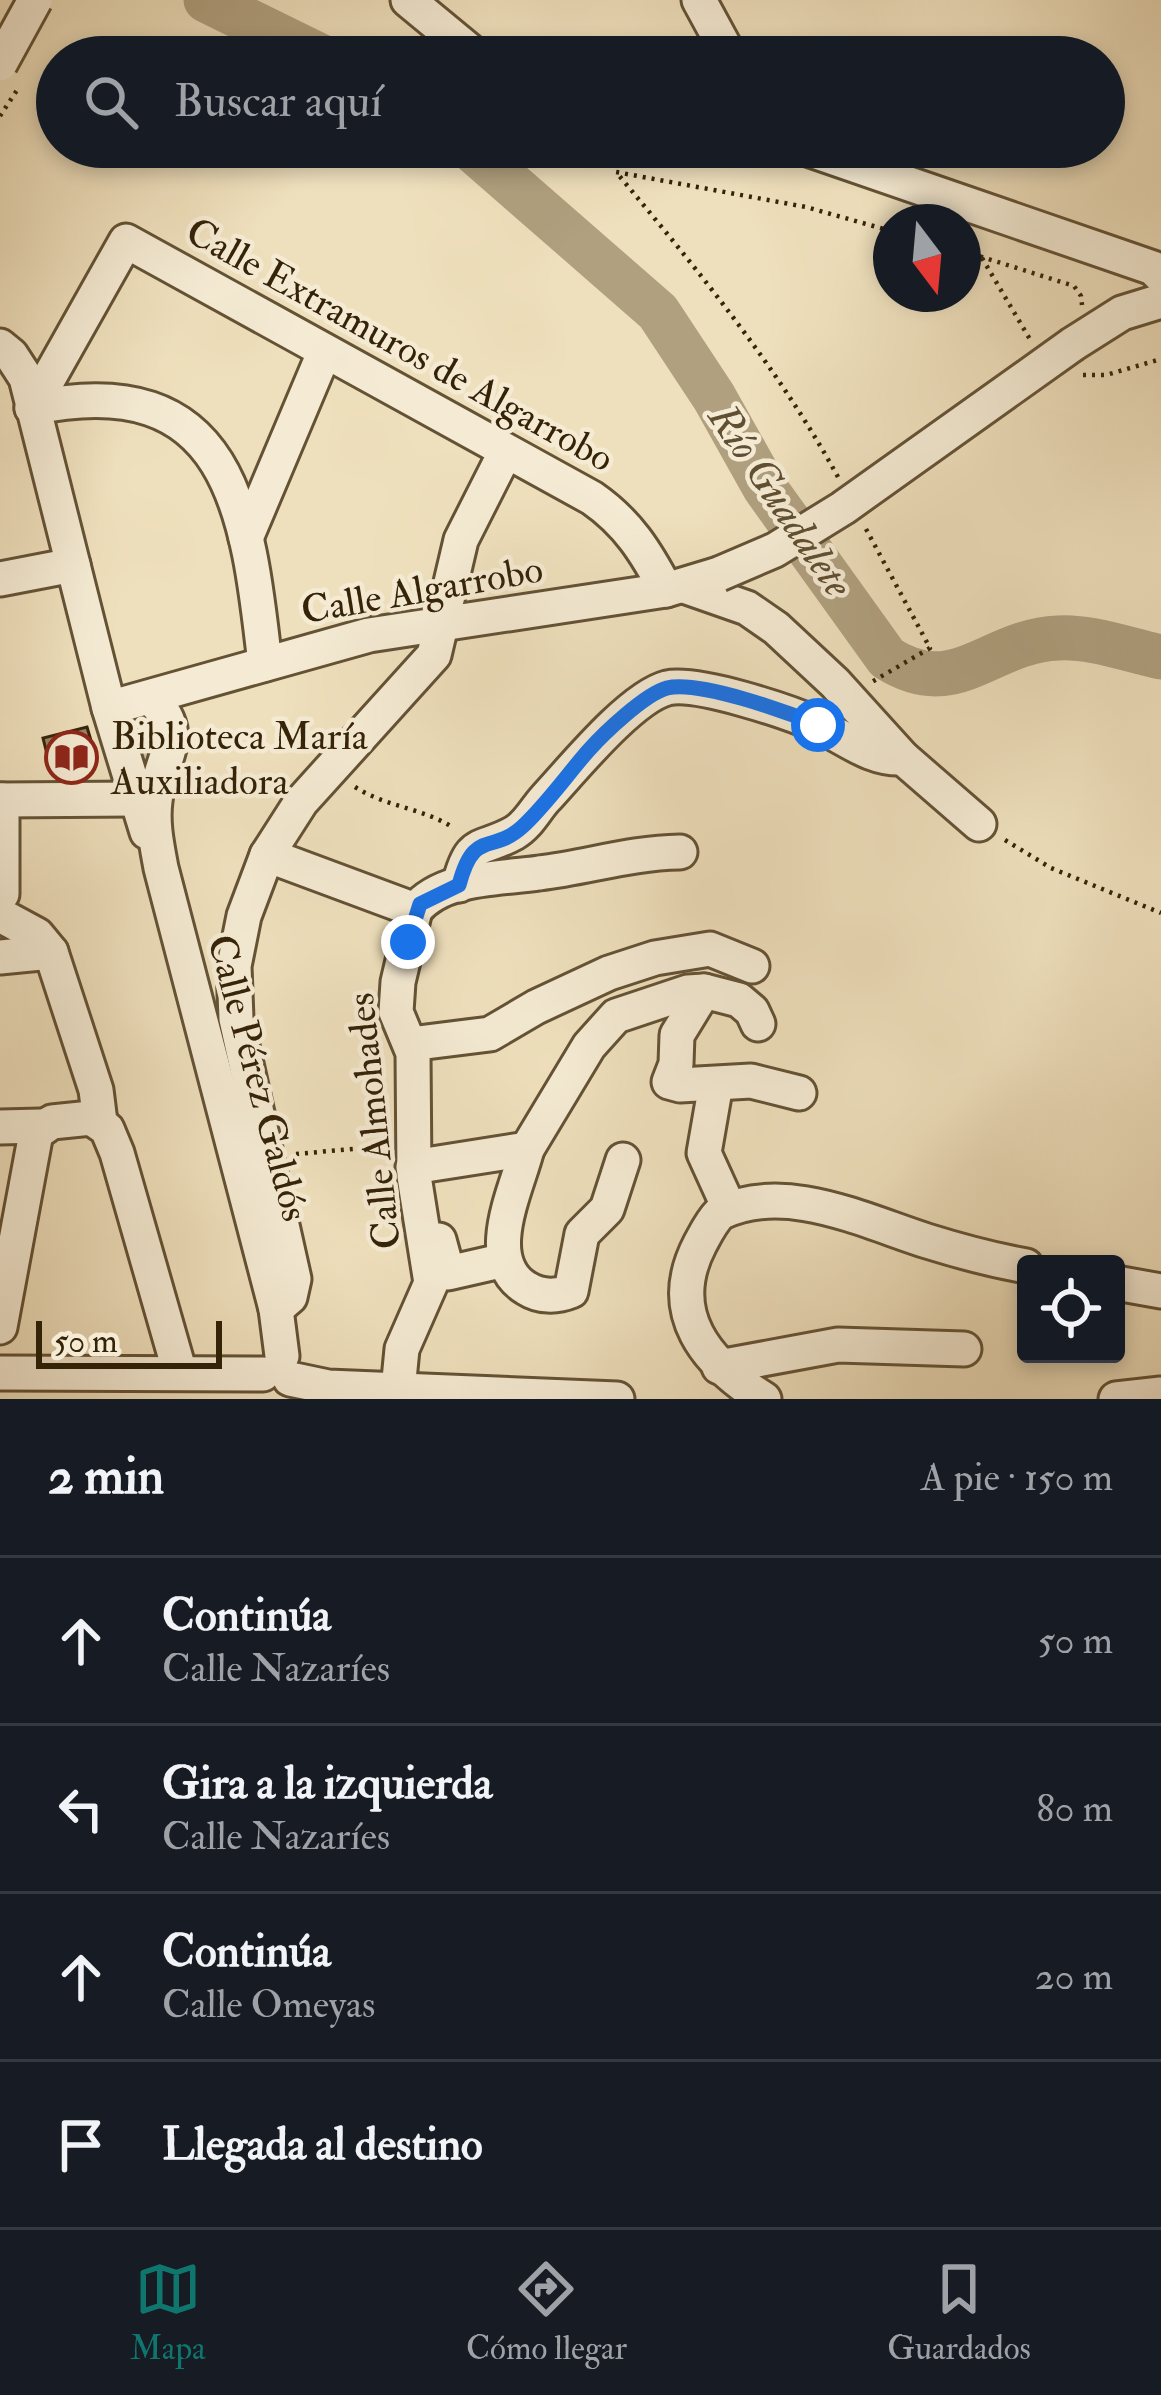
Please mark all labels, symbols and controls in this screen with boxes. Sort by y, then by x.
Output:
search box [36,36,1125,168]
icon: search [78,69,144,135]
text: Buscar aquí [174,74,382,130]
north arrow [873,204,981,312]
street label: Calle Extramuros de Algarrobo [178,207,622,483]
water label: Río Guadalete [696,394,864,608]
street label: Calle Algarrobo [297,545,547,635]
route start [791,698,845,752]
place label: Biblioteca María Auxiliadora [110,712,369,806]
library icon: Biblioteca María Auxiliadora [44,730,100,786]
route end [381,915,435,969]
street label: Calle Pérez Galdós [196,929,320,1227]
street label: Calle Almohades [336,990,412,1252]
map controls [1017,1255,1125,1363]
button: locate [1017,1255,1125,1363]
scale bar [36,1315,222,1368]
text: 50 m [54,1321,118,1362]
text: 2 min [48,1445,164,1509]
text: A pie · 150 m [921,1453,1113,1502]
text: Continúa [162,1588,331,1644]
icon: ahead [48,1608,114,1674]
text: 50 m [1038,1616,1113,1665]
text: Calle Nazaríes [162,1644,390,1693]
text: Gira a la izquierda [162,1756,492,1812]
icon: left [48,1776,114,1842]
text: 80 m [1036,1784,1113,1833]
text: Calle Nazaríes [162,1812,390,1861]
text: Continúa [162,1924,331,1980]
icon: ahead [48,1944,114,2010]
text: 20 m [1035,1952,1113,2001]
text: Calle Omeyas [162,1980,375,2029]
icon: arrive [48,2112,114,2178]
text: Llegada al destino [162,2117,483,2173]
tab: Mapa [130,2256,206,2369]
tab: Cómo llegar [466,2256,627,2369]
tab: Guardados [887,2256,1031,2369]

